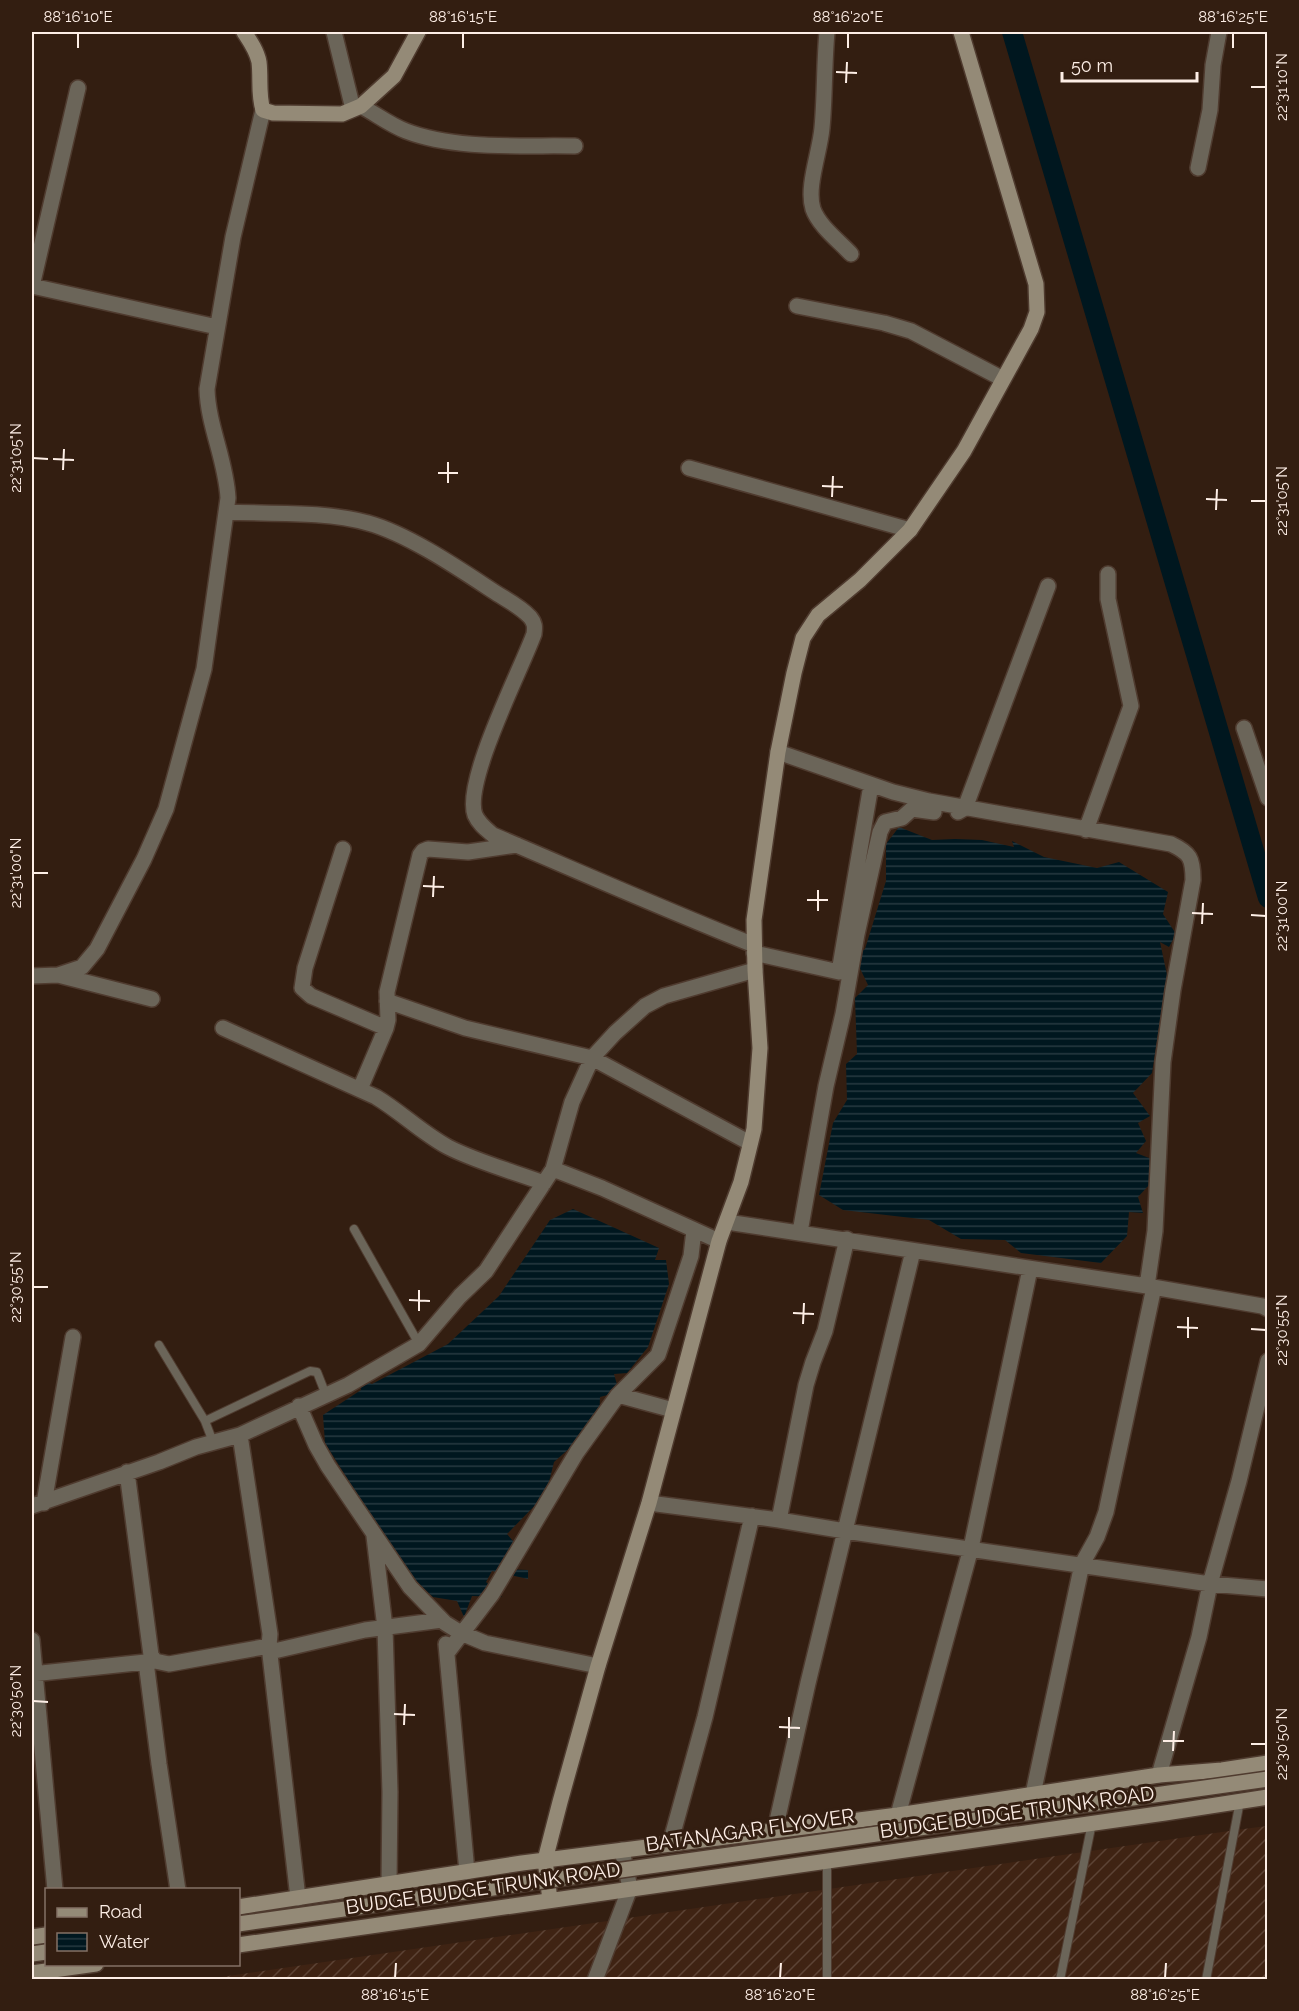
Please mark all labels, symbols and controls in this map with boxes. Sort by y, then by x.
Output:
text: 88°16'10"E [43,8,113,26]
text: 88°16'15"E [429,8,497,26]
text: 88°16'20"E [813,8,883,26]
text: 88°16'25"E [1198,8,1268,26]
scale bar [1062,45,1197,83]
text: 22°31'10"N [1273,53,1291,121]
text: 50 m [1071,55,1113,76]
text: 22°31'05"N [7,423,25,493]
text: 22°31'05"N [1273,466,1291,536]
text: 22°31'00"N [7,838,25,908]
text: 22°31'00"N [1273,881,1291,951]
text: 22°30'55"N [7,1251,25,1323]
text: 22°30'55"N [1273,1294,1291,1366]
text: 22°30'50"N [7,1665,25,1737]
text: 22°30'50"N [1273,1708,1291,1780]
street label: BUDGE BUDGE TRUNK ROAD [878,1781,1156,1843]
street label: BATANAGAR FLYOVER [644,1803,856,1857]
street label: BUDGE BUDGE TRUNK ROAD [344,1857,622,1919]
legend [45,1888,240,1966]
text: Road [99,1901,142,1922]
text: Water [99,1931,150,1952]
text: 88°16'15"E [361,1986,429,2004]
text: 88°16'20"E [745,1986,815,2004]
text: 88°16'25"E [1130,1986,1200,2004]

